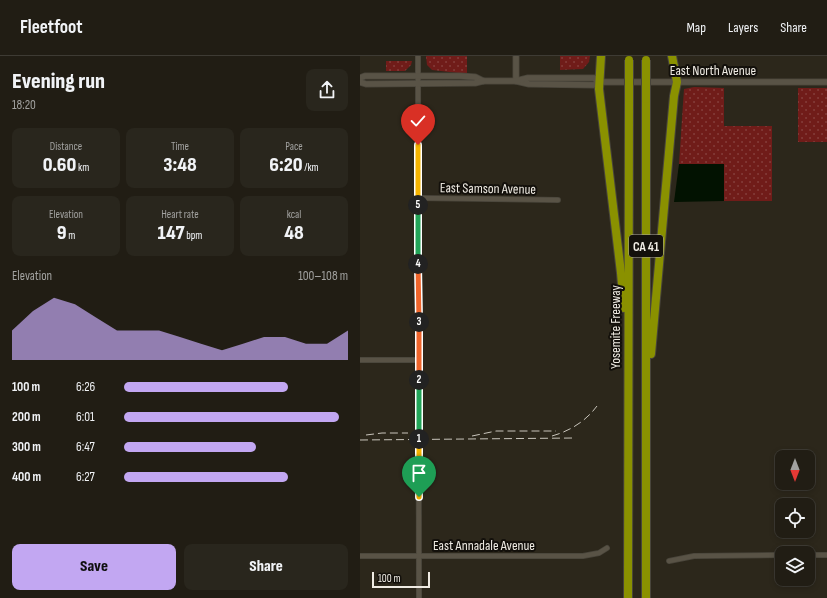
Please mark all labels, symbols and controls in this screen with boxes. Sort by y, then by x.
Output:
text: Fleetfoot [20,16,83,39]
text: Map [686,19,706,36]
text: Layers [728,19,758,36]
text: Share [780,19,807,36]
street label: East North Avenue [670,62,756,79]
text: Evening run [12,68,105,95]
button: share [306,69,348,111]
text: 18:20 [12,97,36,113]
pin [401,104,435,145]
icon: check [407,110,429,132]
text: Distance [50,140,82,153]
text: Time [171,140,189,153]
text: Pace [285,140,303,153]
text: 0.60 [43,153,76,177]
text: 3:48 [163,153,197,177]
text: 6:20 [269,153,303,177]
text: km [76,161,89,174]
text: /km [303,161,319,174]
street label: East Samson Avenue [440,179,536,198]
pin: 5 [408,195,428,215]
text: 5 [416,198,420,211]
text: Elevation [49,208,83,221]
text: Heart rate [161,208,199,221]
text: kcal [287,208,301,221]
text: 9 [57,221,66,245]
text: 147 [158,221,184,245]
text: 48 [284,221,304,245]
text: m [66,229,75,242]
text: bpm [184,229,202,242]
road number: CA 41 [629,235,663,257]
pin: 4 [408,254,428,274]
text: 4 [415,257,421,270]
text: Elevation [12,268,52,284]
text: 100–108 m [298,268,348,284]
street label: Yosemite Freeway [607,284,624,369]
pin: 3 [409,312,429,332]
text: 3 [417,315,421,328]
pin: 2 [409,370,429,390]
text: 2 [417,373,421,386]
text: 100 m [12,379,40,395]
text: 6:26 [76,379,95,395]
text: 200 m [12,409,41,425]
text: 6:01 [76,409,95,425]
pin: 1 [409,429,429,449]
text: 1 [417,432,421,445]
text: 300 m [12,439,41,455]
text: 6:47 [76,439,95,455]
north arrow [775,450,815,490]
map controls [775,450,815,586]
pin [402,456,436,497]
icon: arrive [408,462,430,484]
text: 400 m [12,469,41,485]
text: 6:27 [76,469,95,485]
button: locate [775,498,815,538]
street label: East Annadale Avenue [433,537,535,554]
button: Save [12,544,176,590]
button: Share [184,544,348,590]
button: layers [775,546,815,586]
scale bar [372,570,430,589]
text: 100 m [378,572,400,585]

